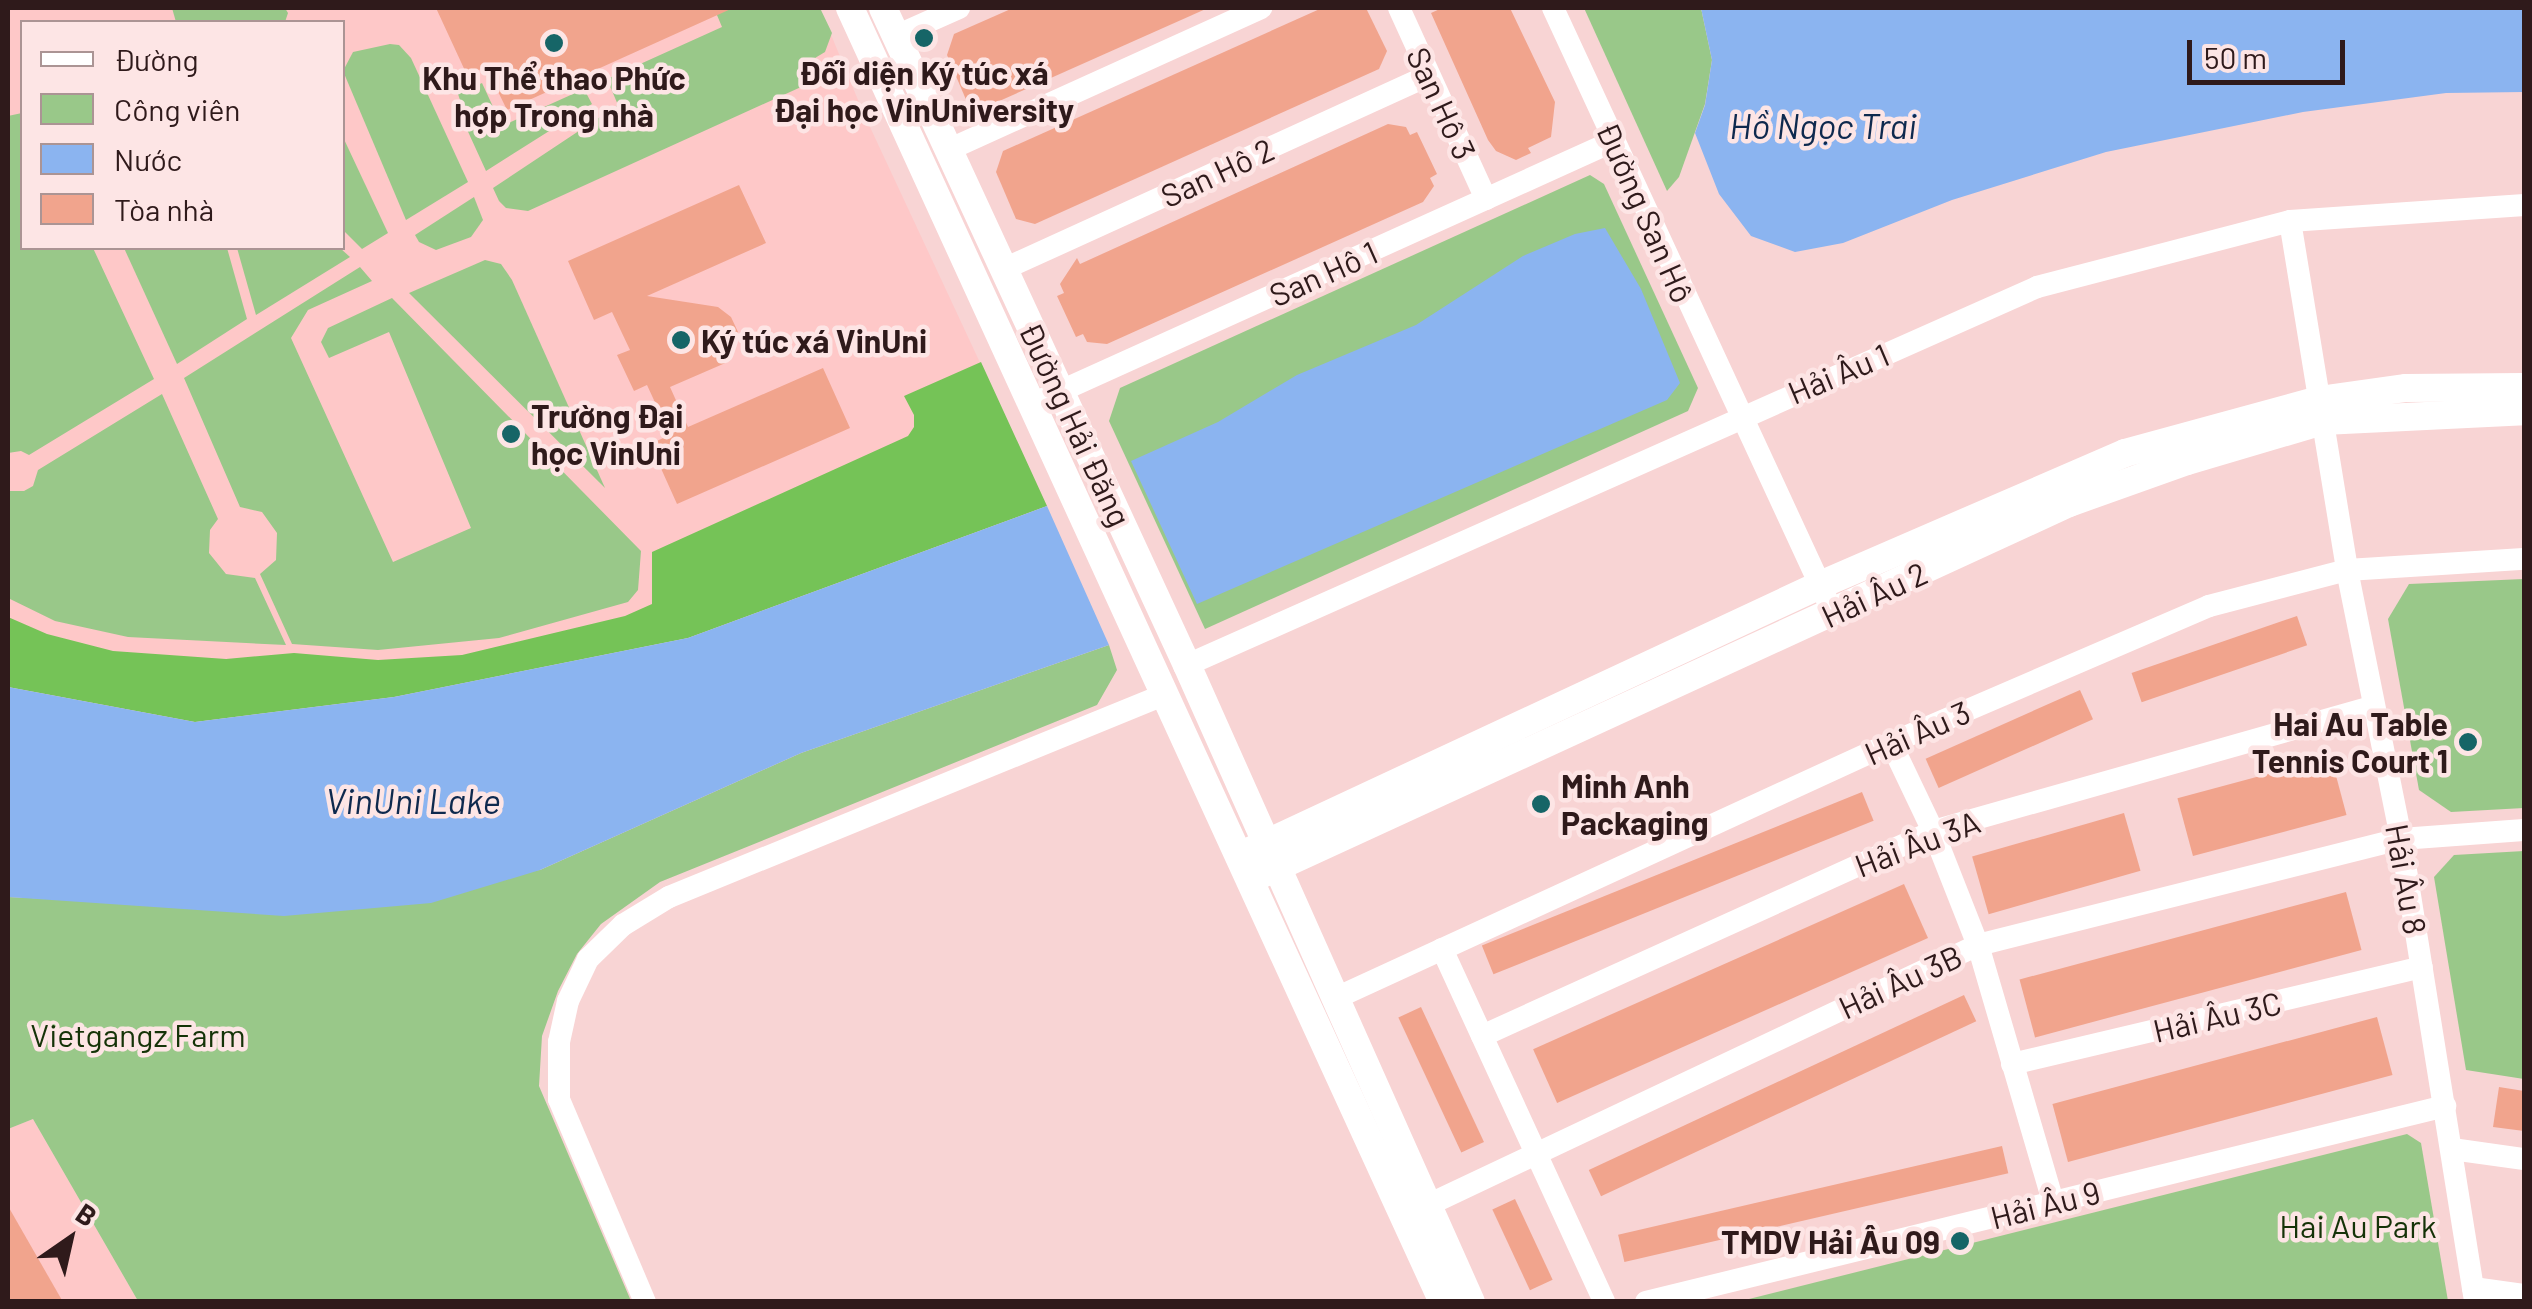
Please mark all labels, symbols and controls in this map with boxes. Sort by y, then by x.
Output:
legend [20,20,345,250]
scale bar [2192,20,2350,82]
marker: Đối diện Ký túc xá Đại học VinUniversity [913,27,935,49]
marker: Khu Thể thao Phức hợp Trong nhà [543,32,565,54]
text: 50 m [2204,39,2267,75]
text: Đường [114,41,199,77]
street label: San Hô 3 [1399,41,1485,165]
place label: Đối diện Ký túc xá Đại học VinUniversity [774,54,1074,129]
place label: Khu Thể thao Phức hợp Trong nhà [422,59,686,134]
text: Công viên [114,91,241,127]
water label: Hồ Ngọc Trai [1729,104,1917,146]
street label: Đường San Hô [1589,116,1703,308]
street label: San Hô 2 [1154,129,1280,215]
text: Nước [114,141,182,177]
text: Tòa nhà [114,191,214,227]
street label: San Hô 1 [1263,232,1383,314]
street label: Đường Hải Đăng [1012,316,1140,532]
place label: Ký túc xá VinUni [701,321,927,359]
marker: Ký túc xá VinUni [670,329,692,351]
street label: Hải Âu 1 [1782,335,1894,411]
place label: Trường Đại học VinUni [531,397,683,472]
marker: Trường Đại học VinUni [500,423,522,445]
street label: Hải Âu 2 [1815,553,1933,635]
street label: Hải Âu 3 [1858,692,1976,772]
place label: Hai Au Table Tennis Court 1 [2252,705,2448,780]
marker: Hai Au Table Tennis Court 1 [2457,731,2479,753]
place label: Minh Anh Packaging [1561,767,1708,842]
water label: VinUni Lake [325,779,501,821]
marker: Minh Anh Packaging [1530,793,1552,815]
street label: Hải Âu 3A [1849,802,1985,884]
street label: Hải Âu 8 [2378,821,2436,937]
street label: Hải Âu 3B [1832,936,1968,1026]
street label: Hải Âu 3C [2149,983,2285,1049]
park label: Vietgangz Farm [30,1015,246,1053]
street label: Hải Âu 9 [1986,1172,2104,1236]
north arrow [20,1189,120,1289]
text: B [70,1195,103,1233]
park label: Hai Au Park [2279,1206,2437,1244]
place label: TMDV Hải Âu 09 [1721,1222,1940,1260]
marker: TMDV Hải Âu 09 [1949,1230,1971,1252]

